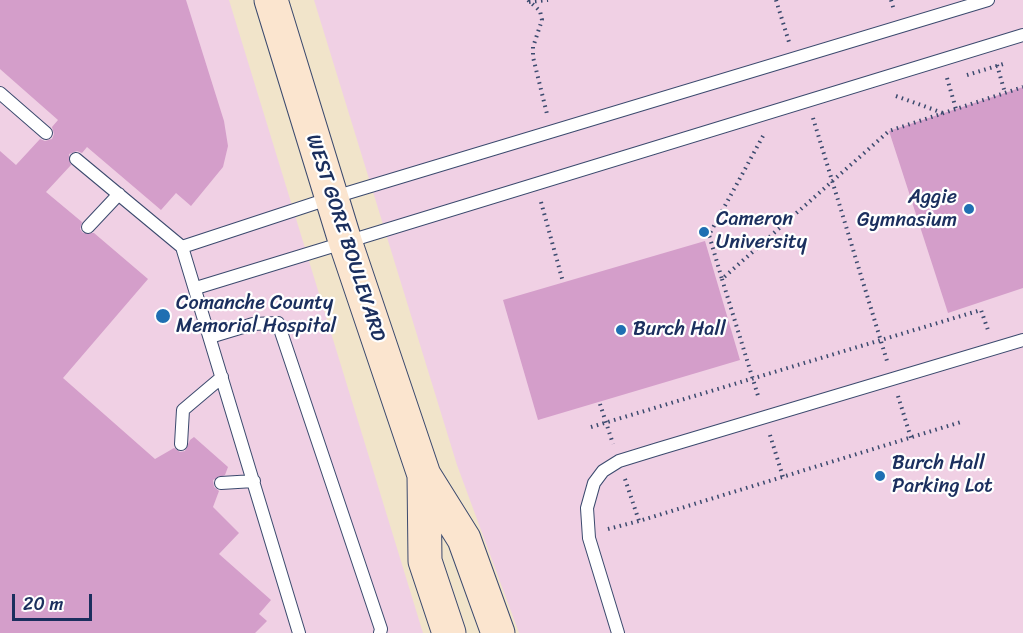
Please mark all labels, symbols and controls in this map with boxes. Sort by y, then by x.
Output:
street label: WEST GORE BOULEVARD [300,132,390,344]
place label: Aggie Gymnasium [857,186,957,233]
marker: Aggie Gymnasium [962,202,976,216]
place label: Cameron University [716,208,807,255]
marker: Cameron University [697,225,711,239]
place label: Comanche County Memorial Hospital [176,292,336,339]
marker: Comanche County Memorial Hospital [154,307,172,325]
place label: Burch Hall [633,318,726,342]
marker: Burch Hall [614,323,628,337]
place label: Burch Hall Parking Lot [892,452,993,499]
marker: Burch Hall Parking Lot [873,469,887,483]
scale bar [15,582,94,620]
text: 20 m [23,588,63,620]

